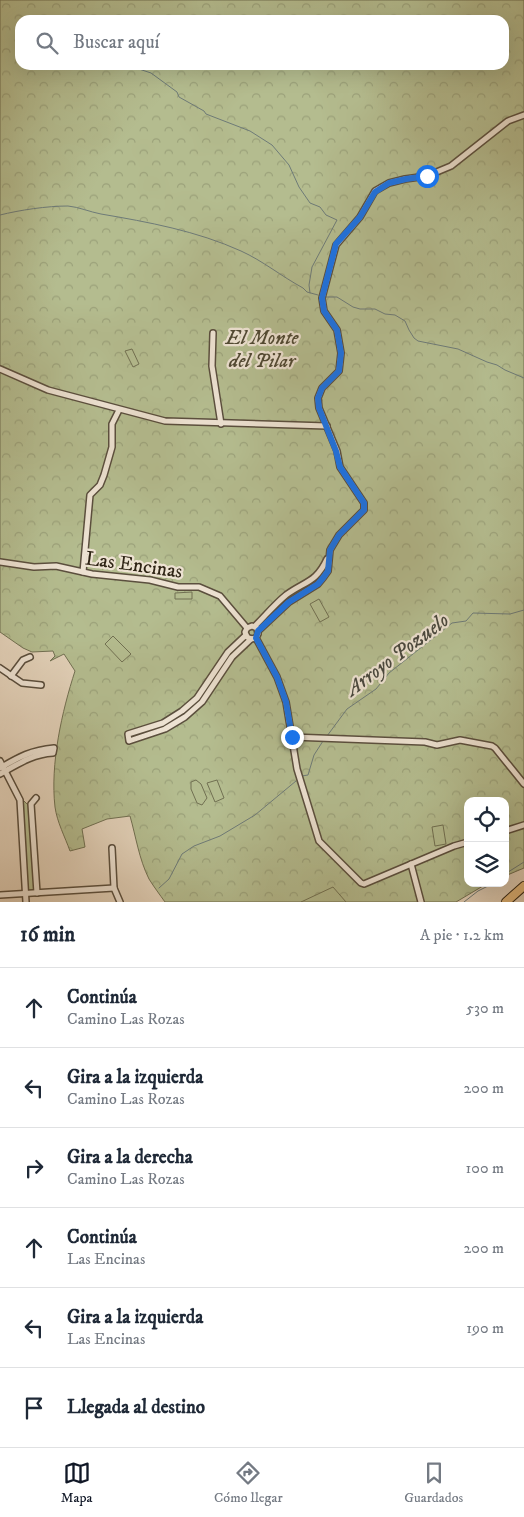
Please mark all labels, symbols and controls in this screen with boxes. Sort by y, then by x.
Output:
search box [15,15,509,70]
icon: search [33,29,61,57]
text: Buscar aquí [73,31,159,54]
route start [416,165,439,188]
park label: El Monte del Pilar [225,326,299,374]
street label: Las Encinas [84,546,184,585]
water label: Arroyo Pozuelo [339,607,455,703]
route end [281,726,304,749]
map controls [464,797,509,887]
button: locate [464,797,509,842]
button: layers [464,842,509,887]
text: 16 min [20,922,75,948]
text: A pie · 1.2 km [420,925,504,945]
text: Continúa [67,986,137,1009]
icon: ahead [20,994,48,1022]
text: 530 m [466,998,504,1018]
text: Camino Las Rozas [67,1009,185,1029]
text: Gira a la izquierda [67,1066,203,1089]
icon: left [20,1074,48,1102]
text: 200 m [463,1078,504,1098]
text: Camino Las Rozas [67,1089,185,1109]
text: Gira a la derecha [67,1146,193,1169]
icon: right [20,1154,48,1182]
text: 100 m [466,1158,504,1178]
text: Camino Las Rozas [67,1169,185,1189]
text: Continúa [67,1226,137,1249]
icon: ahead [20,1234,48,1262]
text: 200 m [463,1238,504,1258]
text: Las Encinas [67,1249,145,1269]
text: Gira a la izquierda [67,1306,203,1329]
icon: left [20,1314,48,1342]
text: 190 m [466,1318,504,1338]
text: Las Encinas [67,1329,145,1349]
icon: arrive [20,1394,48,1422]
text: Llegada al destino [67,1396,205,1419]
tab: Mapa [61,1459,93,1507]
tab: Cómo llegar [214,1459,283,1507]
tab: Guardados [404,1459,463,1507]

